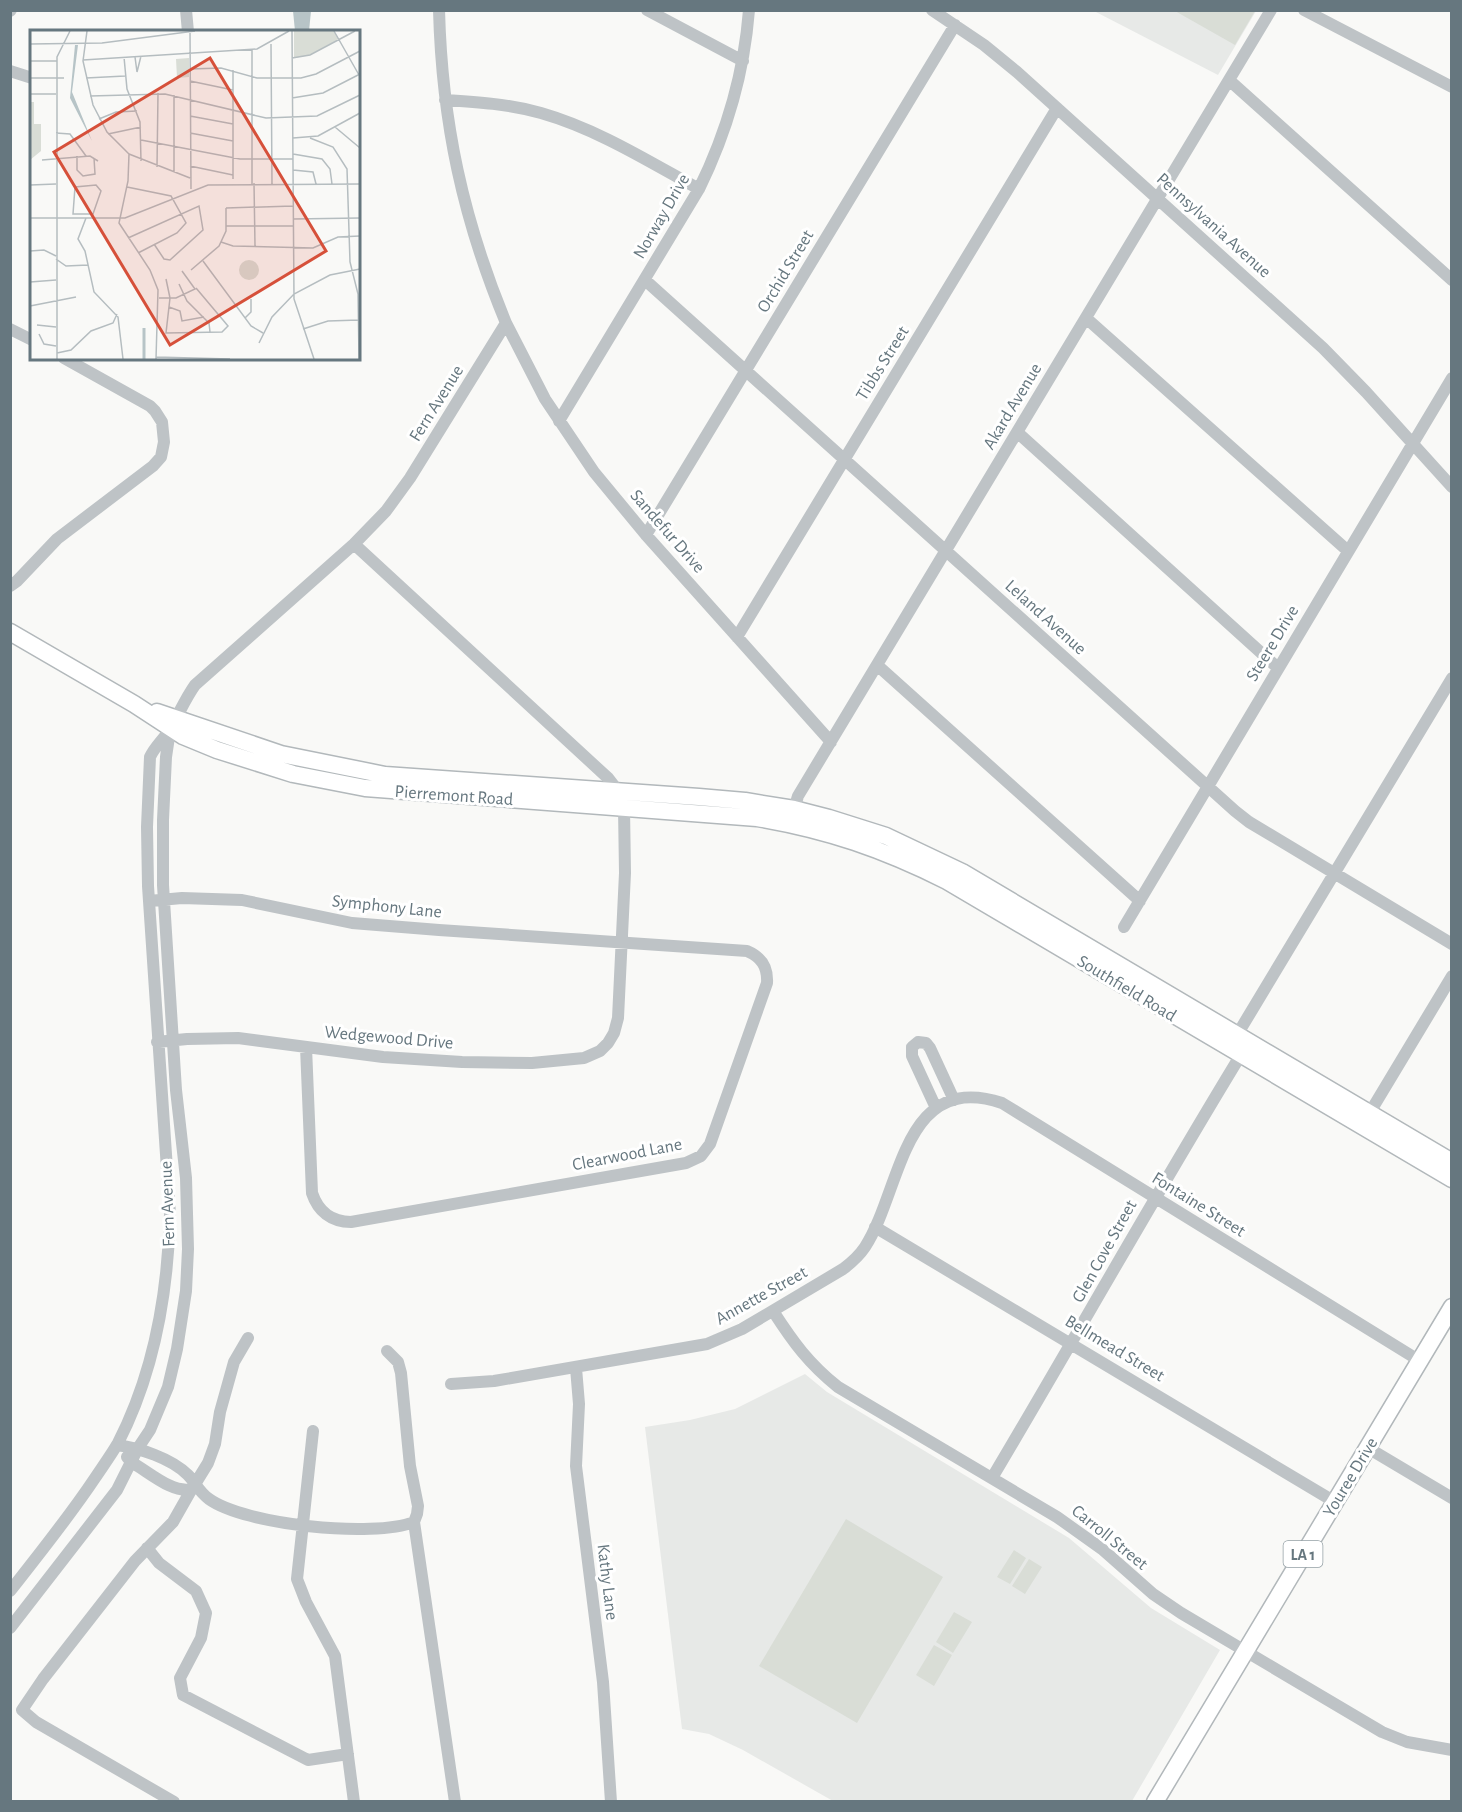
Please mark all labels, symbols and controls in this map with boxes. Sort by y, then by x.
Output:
inset map [30,30,360,360]
street label: Pennsylvania Avenue [1153,170,1274,282]
street label: Norway Drive [630,171,693,262]
street label: Orchid Street [754,227,818,316]
street label: Tibbs Street [853,323,913,404]
street label: Akard Avenue [980,360,1046,453]
street label: Fern Avenue [406,362,467,445]
street label: Sandefur Drive [626,487,708,577]
street label: Leland Avenue [1001,577,1089,659]
street label: Steere Drive [1243,602,1302,685]
street label: Pierremont Road [394,783,514,809]
street label: Symphony Lane [331,892,443,922]
street label: Southfield Road [1074,952,1179,1025]
street label: Wedgewood Drive [324,1023,454,1053]
street label: Clearwood Lane [571,1136,684,1174]
street label: Fern Avenue [158,1161,178,1247]
street label: Fontaine Street [1149,1169,1249,1241]
street label: Glen Cove Street [1069,1197,1141,1306]
street label: Annette Street [713,1263,811,1328]
street label: Bellmead Street [1062,1312,1167,1386]
street label: Youree Drive [1320,1435,1381,1520]
street label: Carroll Street [1068,1502,1151,1574]
road number: LA 1 [1284,1541,1322,1567]
street label: Kathy Lane [593,1543,621,1621]

